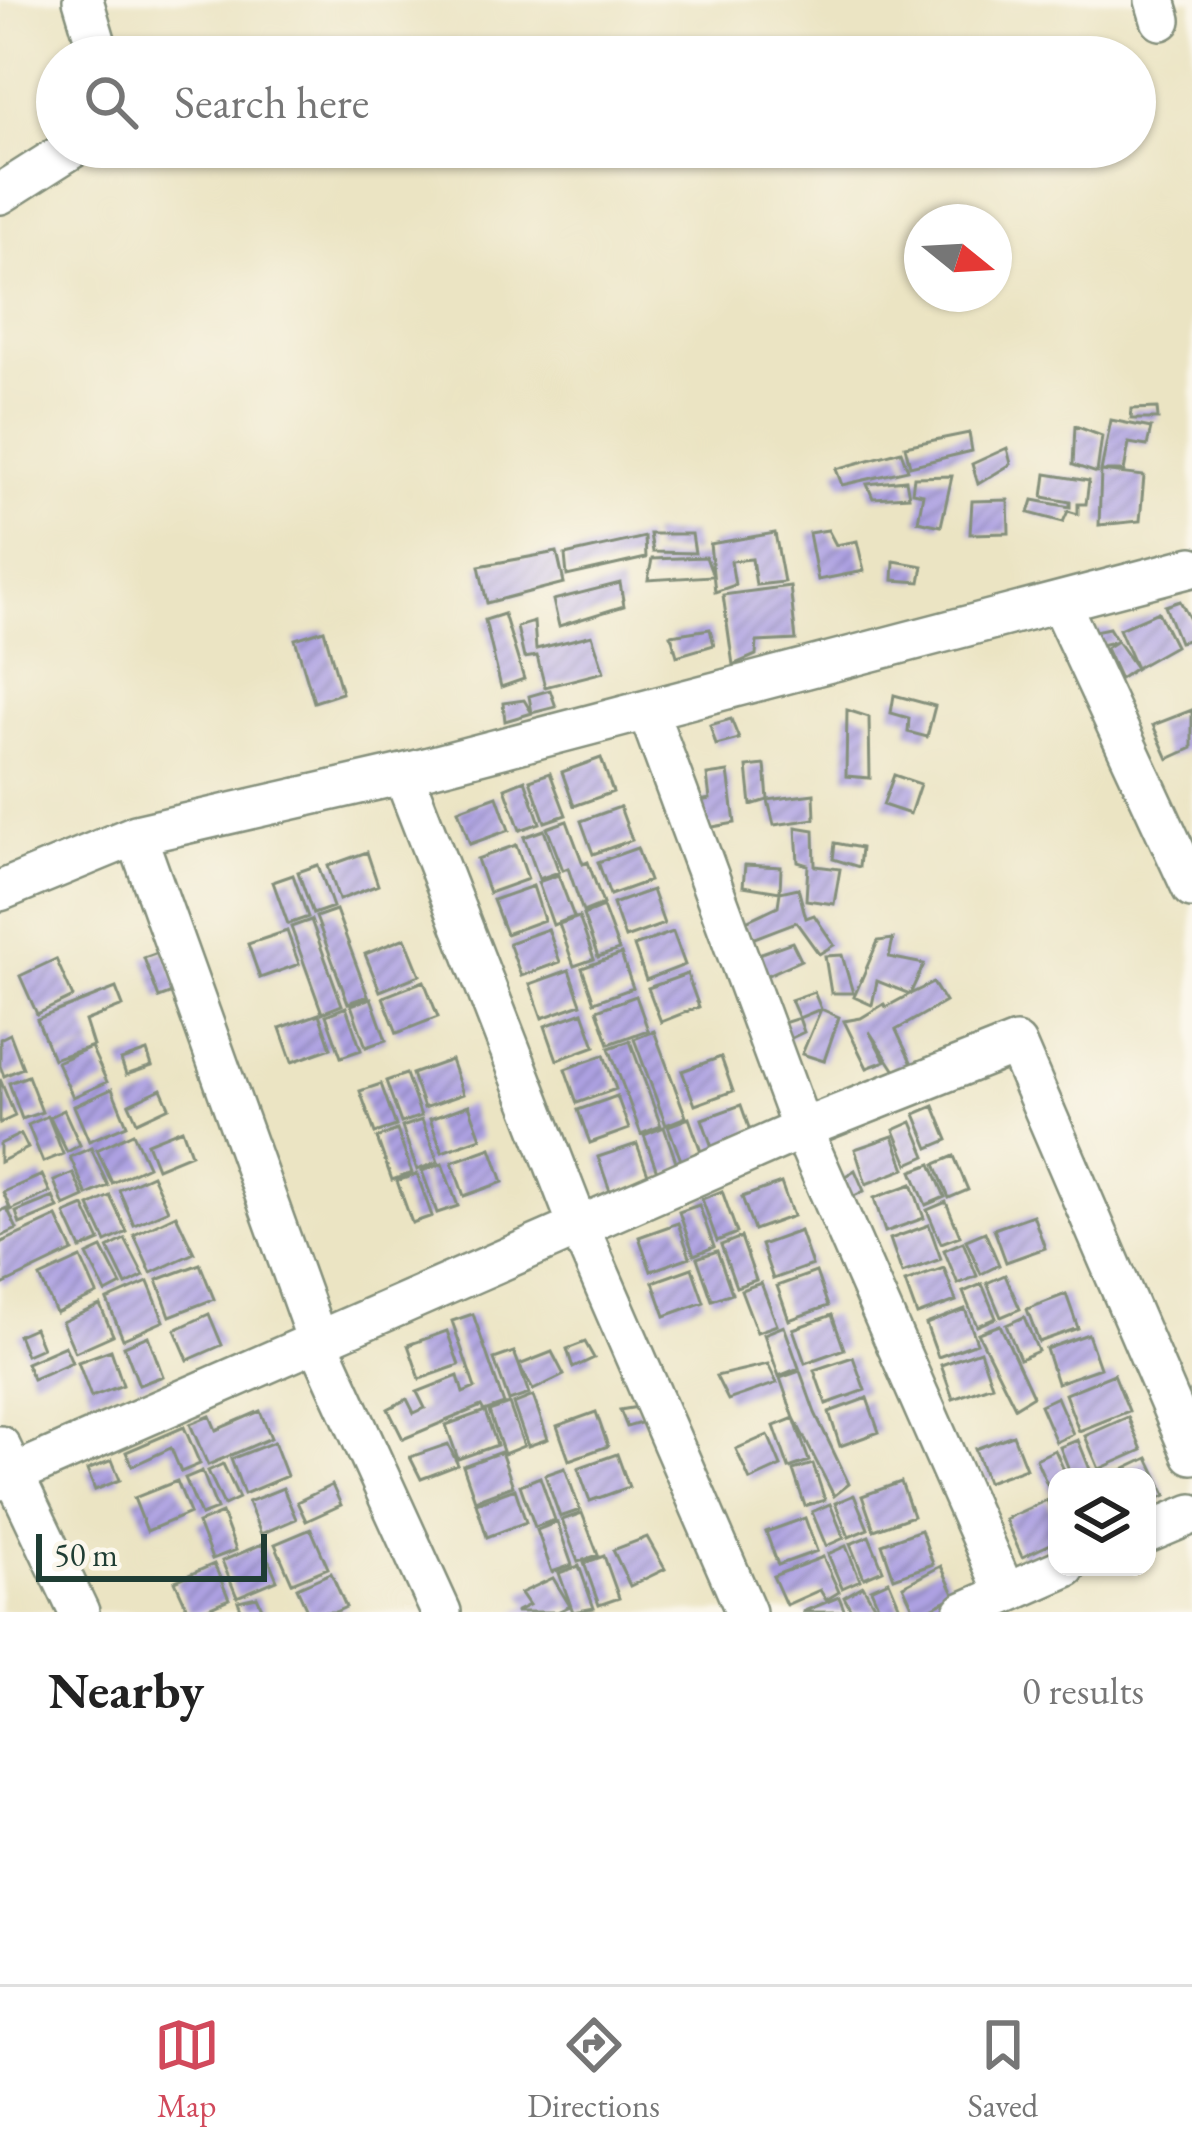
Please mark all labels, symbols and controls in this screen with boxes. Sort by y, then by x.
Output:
search box [36,36,1156,168]
icon: search [78,69,144,135]
text: Search here [174,73,369,131]
north arrow [904,204,1012,312]
map controls [1048,1468,1156,1576]
button: layers [1048,1468,1156,1576]
scale bar [36,1528,267,1581]
text: 50 m [54,1533,118,1576]
text: Nearby [48,1657,204,1723]
text: 0 results [1022,1665,1144,1716]
tab: Map [154,2012,220,2127]
tab: Directions [527,2012,660,2127]
tab: Saved [968,2012,1038,2127]

